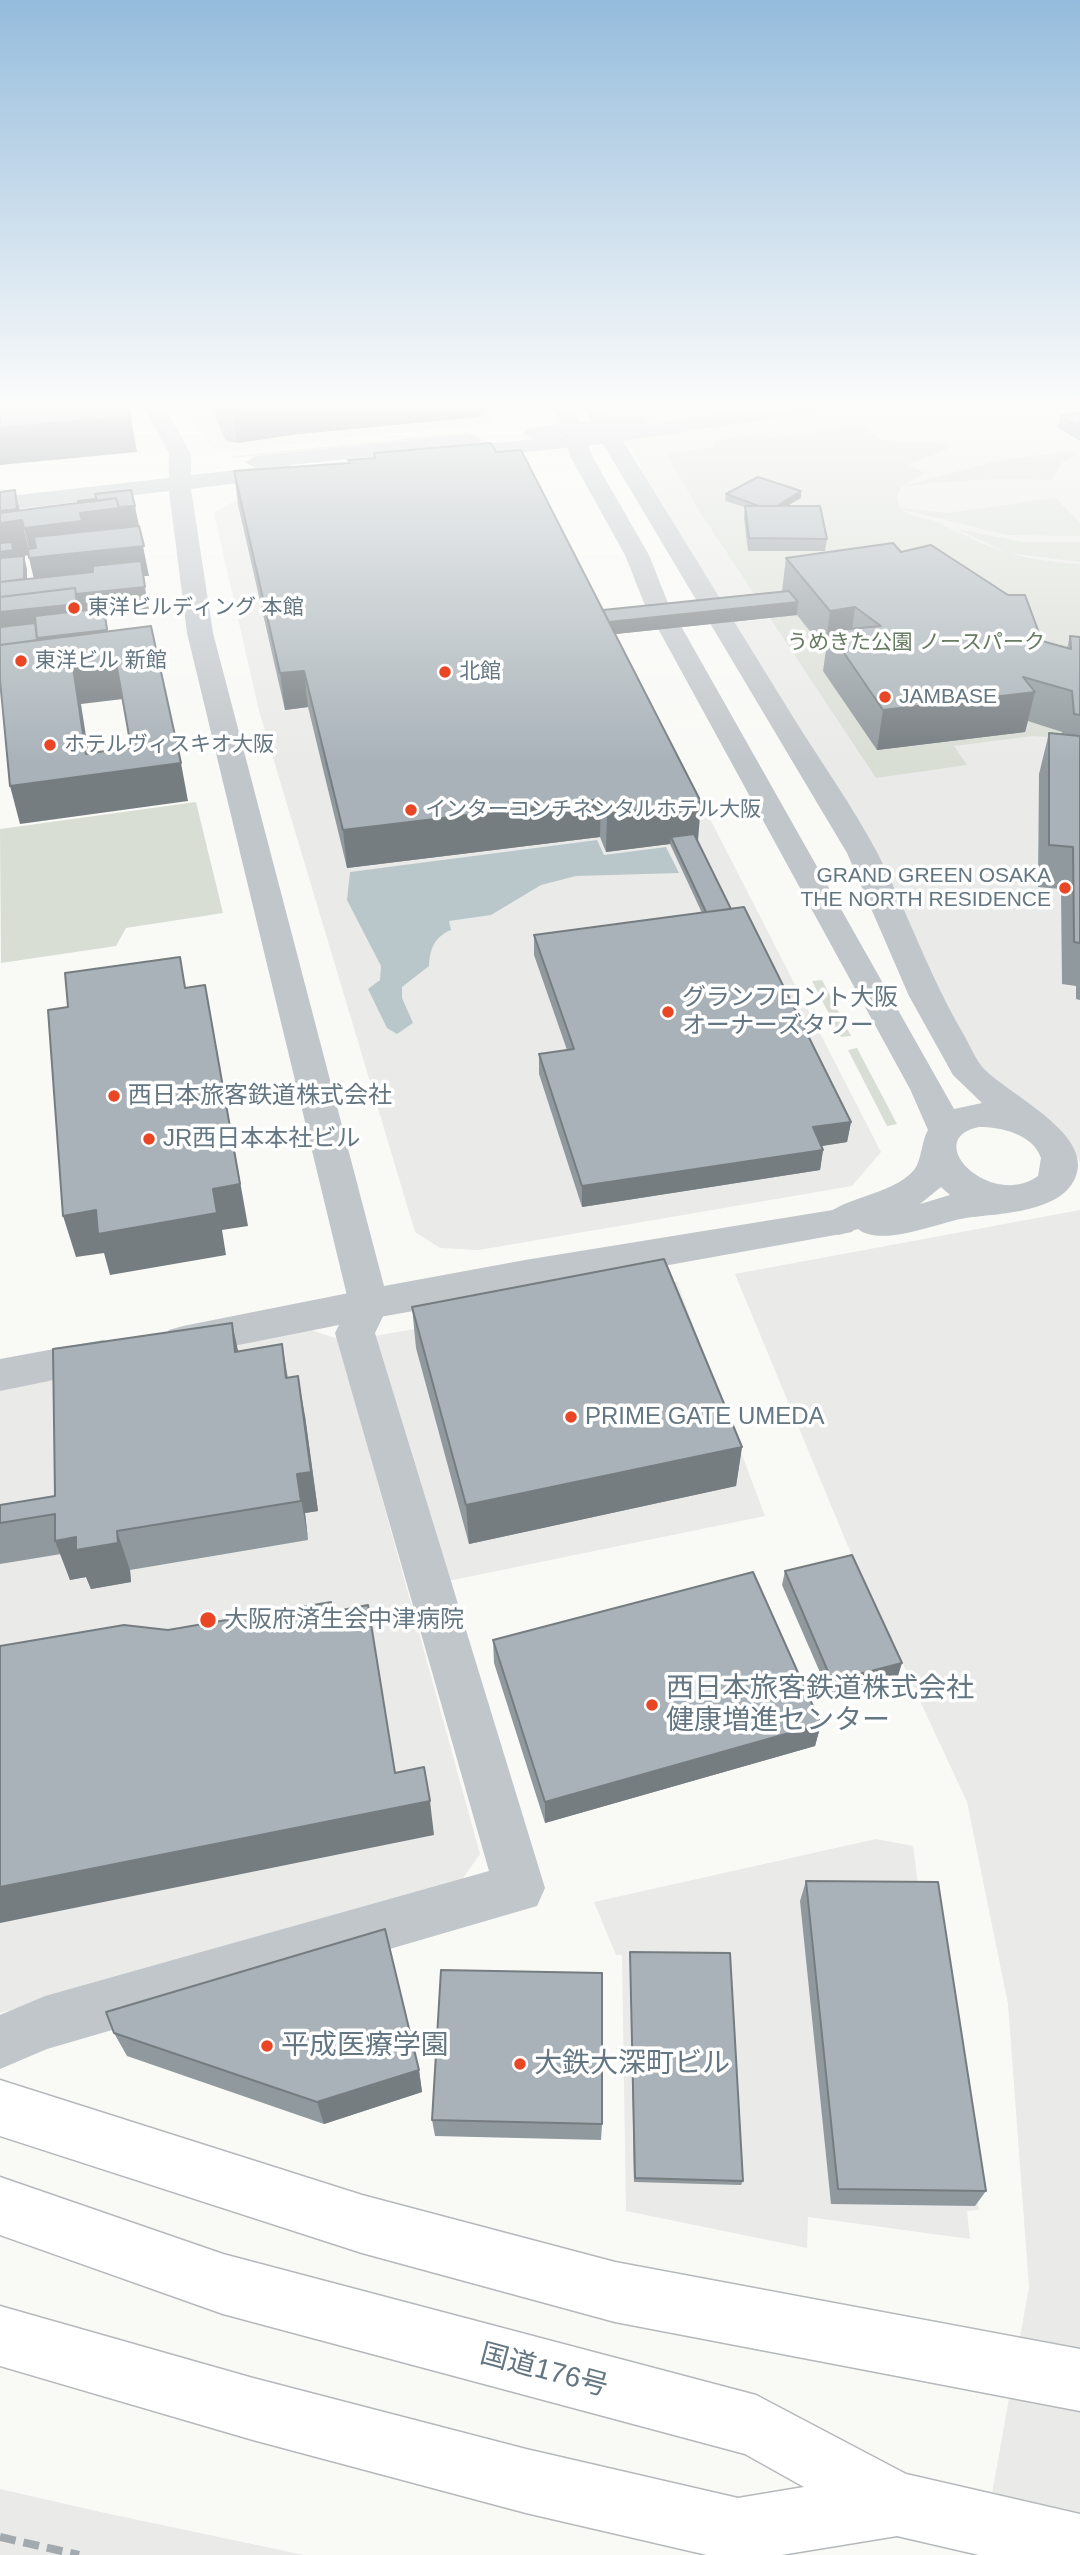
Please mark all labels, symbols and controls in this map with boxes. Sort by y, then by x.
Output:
place label: 東洋ビルディング 本館 [88,595,304,621]
marker: 東洋ビルディング 本館 [66,600,82,616]
park label: うめきた公園 ノースパーク [787,630,1045,656]
place label: 東洋ビル 新館 [35,648,167,674]
marker: 東洋ビル 新館 [13,653,29,669]
place label: 北館 [459,659,501,685]
marker: 北館 [437,664,453,680]
place label: JAMBASE [899,684,997,710]
marker: JAMBASE [877,689,893,705]
place label: ホテルヴィスキオ大阪 [64,732,274,758]
marker: ホテルヴィスキオ大阪 [42,737,58,753]
place label: インターコンチネンタルホテル大阪 [425,797,761,823]
marker: インターコンチネンタルホテル大阪 [403,802,419,818]
place label: GRAND GREEN OSAKA THE NORTH RESIDENCE [801,863,1051,913]
marker: GRAND GREEN OSAKA THE NORTH RESIDENCE [1057,880,1073,896]
place label: グランフロント大阪 オーナーズタワー [682,984,898,1040]
marker: グランフロント大阪 オーナーズタワー [660,1004,676,1020]
place label: 西日本旅客鉄道株式会社 [128,1082,392,1110]
marker: 西日本旅客鉄道株式会社 [106,1088,122,1104]
place label: JR西日本本社ビル [163,1125,360,1153]
marker: JR西日本本社ビル [141,1131,157,1147]
place label: PRIME GATE UMEDA [585,1403,825,1431]
marker: PRIME GATE UMEDA [563,1409,579,1425]
place label: 大阪府済生会中津病院 [224,1606,464,1634]
marker: 大阪府済生会中津病院 [198,1610,218,1630]
place label: 西日本旅客鉄道株式会社 健康増進センター [666,1672,974,1738]
marker: 西日本旅客鉄道株式会社 健康増進センター [644,1697,660,1713]
place label: 平成医療学園 [281,2029,449,2063]
marker: 平成医療学園 [259,2038,275,2054]
place label: 大鉄大深町ビル [534,2047,730,2081]
marker: 大鉄大深町ビル [512,2056,528,2072]
street label: 国道176号 [477,2338,611,2404]

